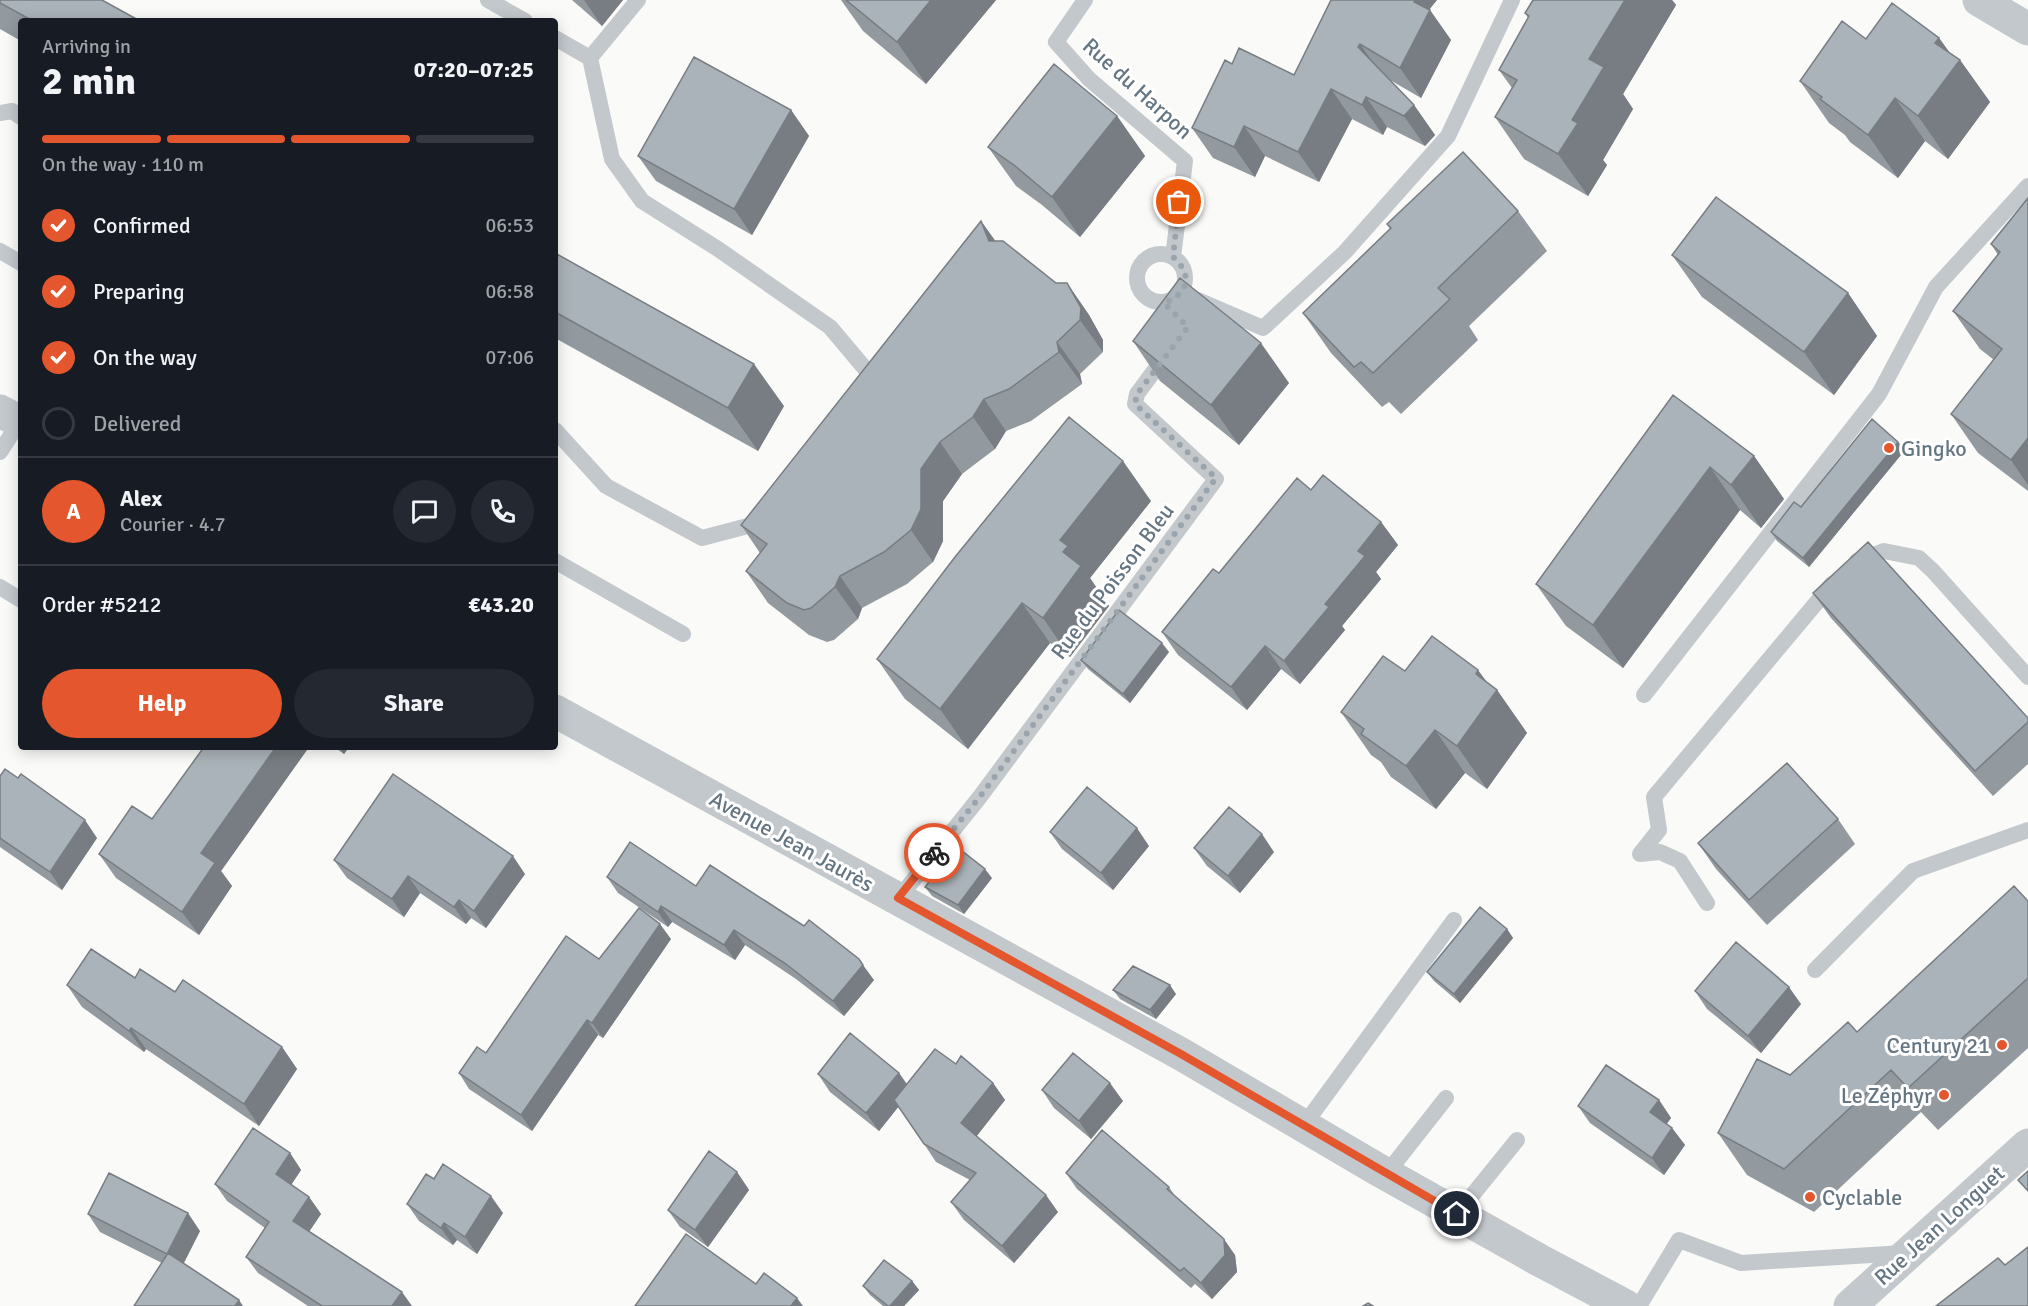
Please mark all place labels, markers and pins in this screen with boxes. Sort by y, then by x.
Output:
pin [1153,176,1204,227]
place label: Gingko [1901,435,1967,462]
marker: Gingko [1882,441,1896,455]
place label: Century 21 [1887,1032,1990,1059]
marker: Century 21 [1995,1038,2009,1052]
place label: Le Zéphyr [1841,1082,1932,1109]
marker: Le Zéphyr [1937,1088,1951,1102]
place label: Cyclable [1822,1184,1902,1211]
pin [1431,1188,1482,1239]
marker: Cyclable [1803,1190,1817,1204]

